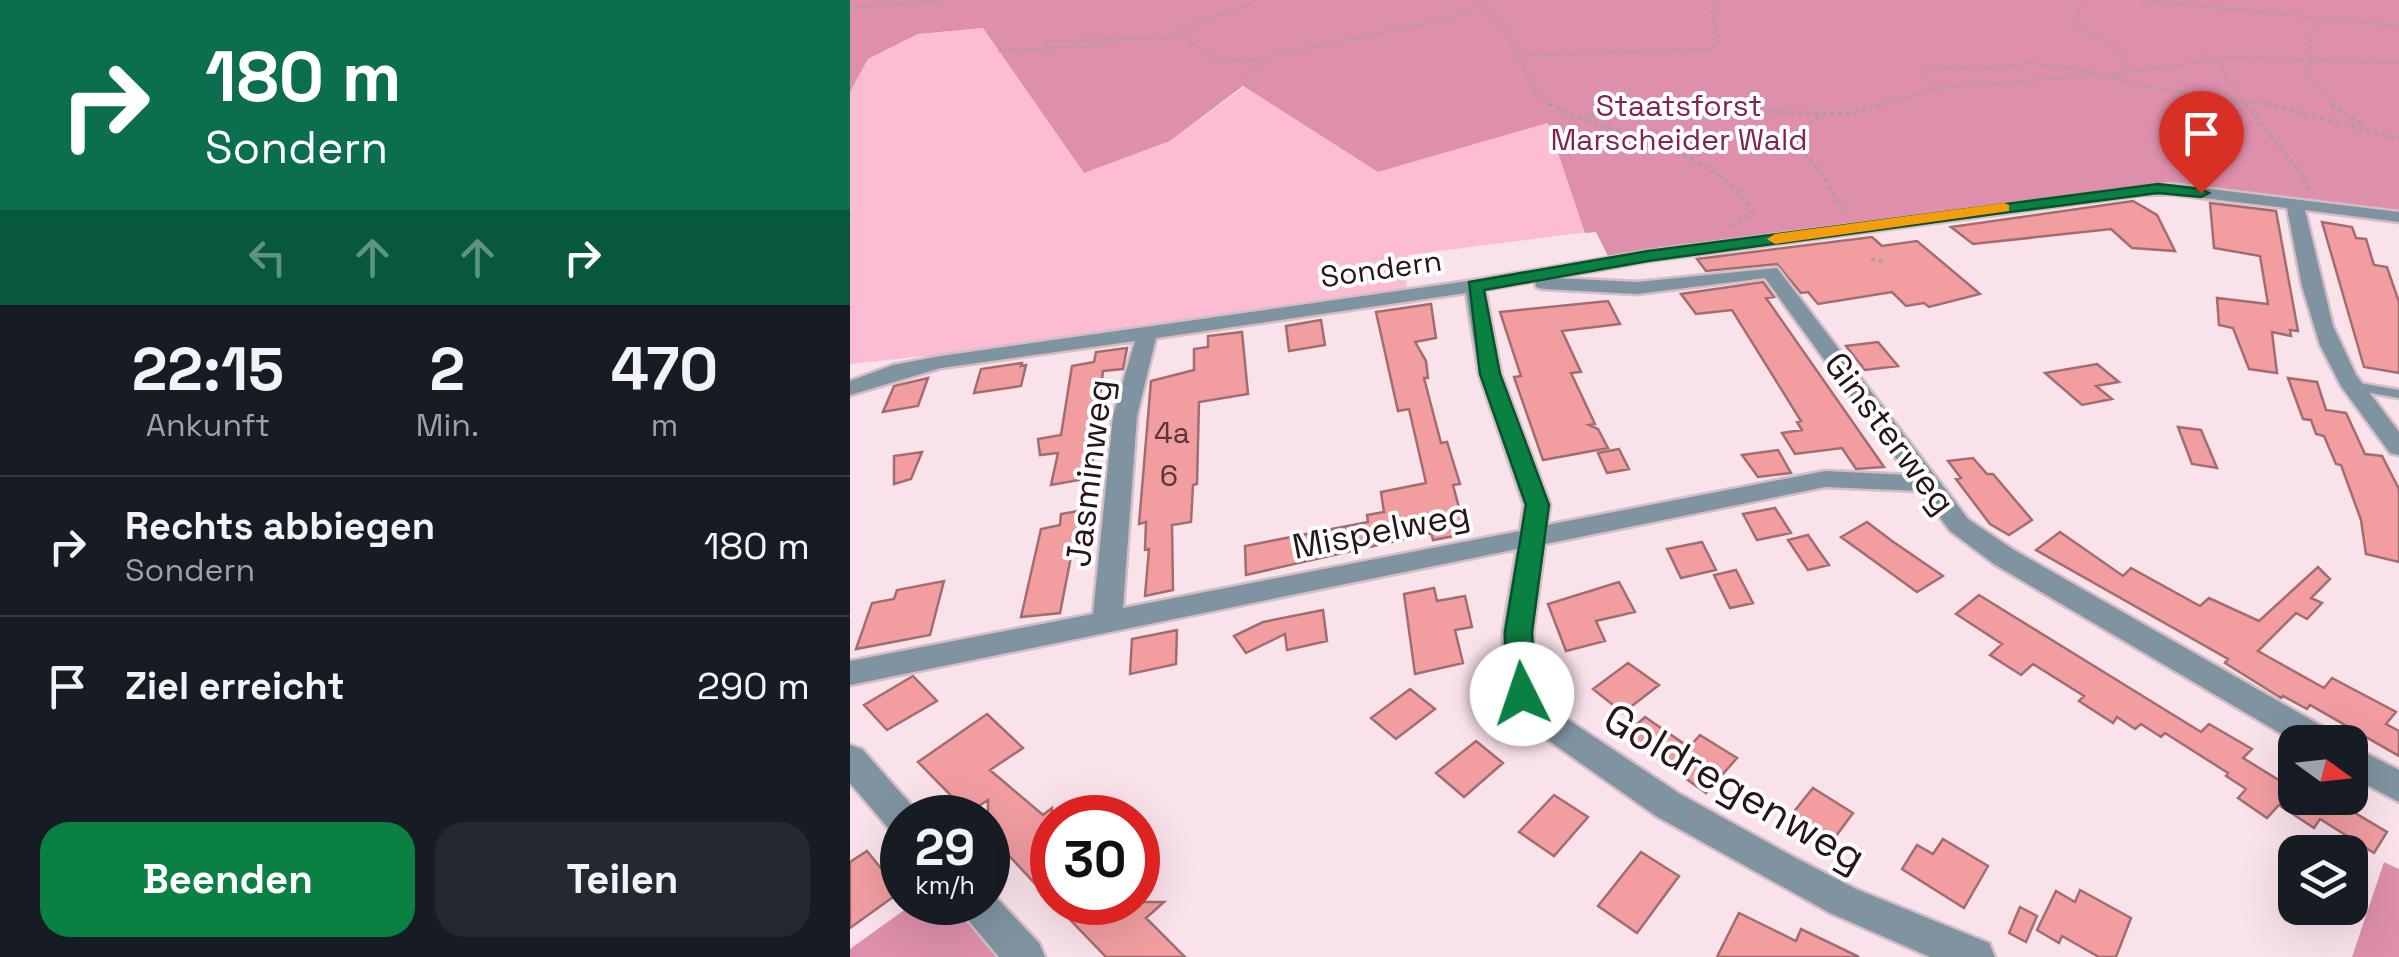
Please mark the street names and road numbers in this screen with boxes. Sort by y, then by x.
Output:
street label: Sondern [1318,241,1444,296]
street label: Ginsterweg [1815,343,1965,523]
street label: Jasminweg [1056,376,1122,570]
street label: Mispelweg [1288,491,1474,569]
street label: Goldregenweg [1594,691,1875,884]

